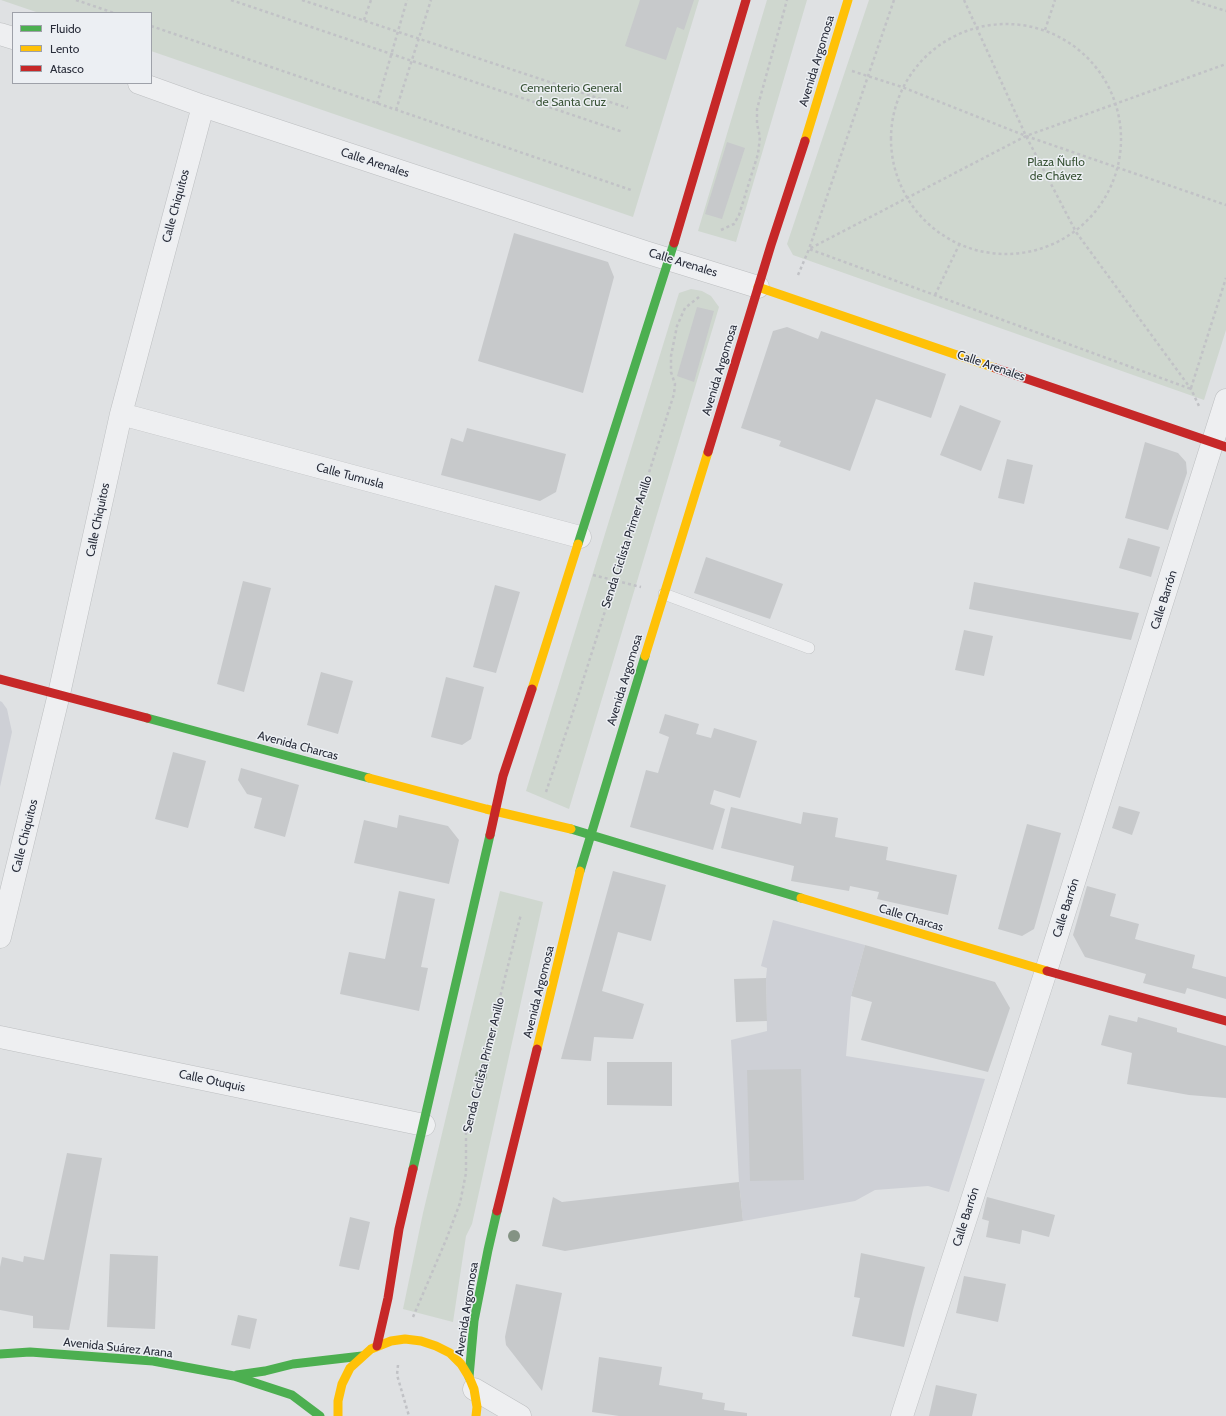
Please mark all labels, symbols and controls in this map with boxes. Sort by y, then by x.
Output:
legend [12,12,152,84]
street label: Avenida Argomosa [796,14,838,108]
text: Fluido [50,21,81,36]
text: Lento [50,41,79,56]
text: Atasco [50,61,84,76]
park label: Cementerio General de Santa Cruz [520,81,622,109]
street label: Calle Arenales [339,145,411,181]
park label: Plaza Ñuflo de Chávez [1027,155,1085,183]
street label: Calle Chiquitos [159,168,193,244]
street label: Calle Arenales [647,246,719,280]
street label: Avenida Argomosa [699,323,741,417]
street label: Calle Arenales [955,348,1027,384]
street label: Calle Tumusla [315,460,385,492]
street label: Senda Ciclista Primer Anillo [599,474,655,610]
street label: Calle Chiquitos [83,482,113,558]
street label: Calle Barrón [1148,569,1180,631]
street label: Avenida Argomosa [604,633,646,727]
street label: Avenida Charcas [256,728,340,764]
street label: Calle Chiquitos [9,798,41,874]
street label: Calle Barrón [1050,877,1082,939]
street label: Calle Charcas [877,901,945,935]
street label: Avenida Argomosa [521,944,557,1040]
street label: Senda Ciclista Primer Anillo [460,996,508,1134]
street label: Calle Otuquis [177,1067,247,1095]
street label: Calle Barrón [950,1186,982,1248]
street label: Avenida Argomosa [452,1261,482,1357]
street label: Avenida Suárez Arana [63,1335,173,1361]

